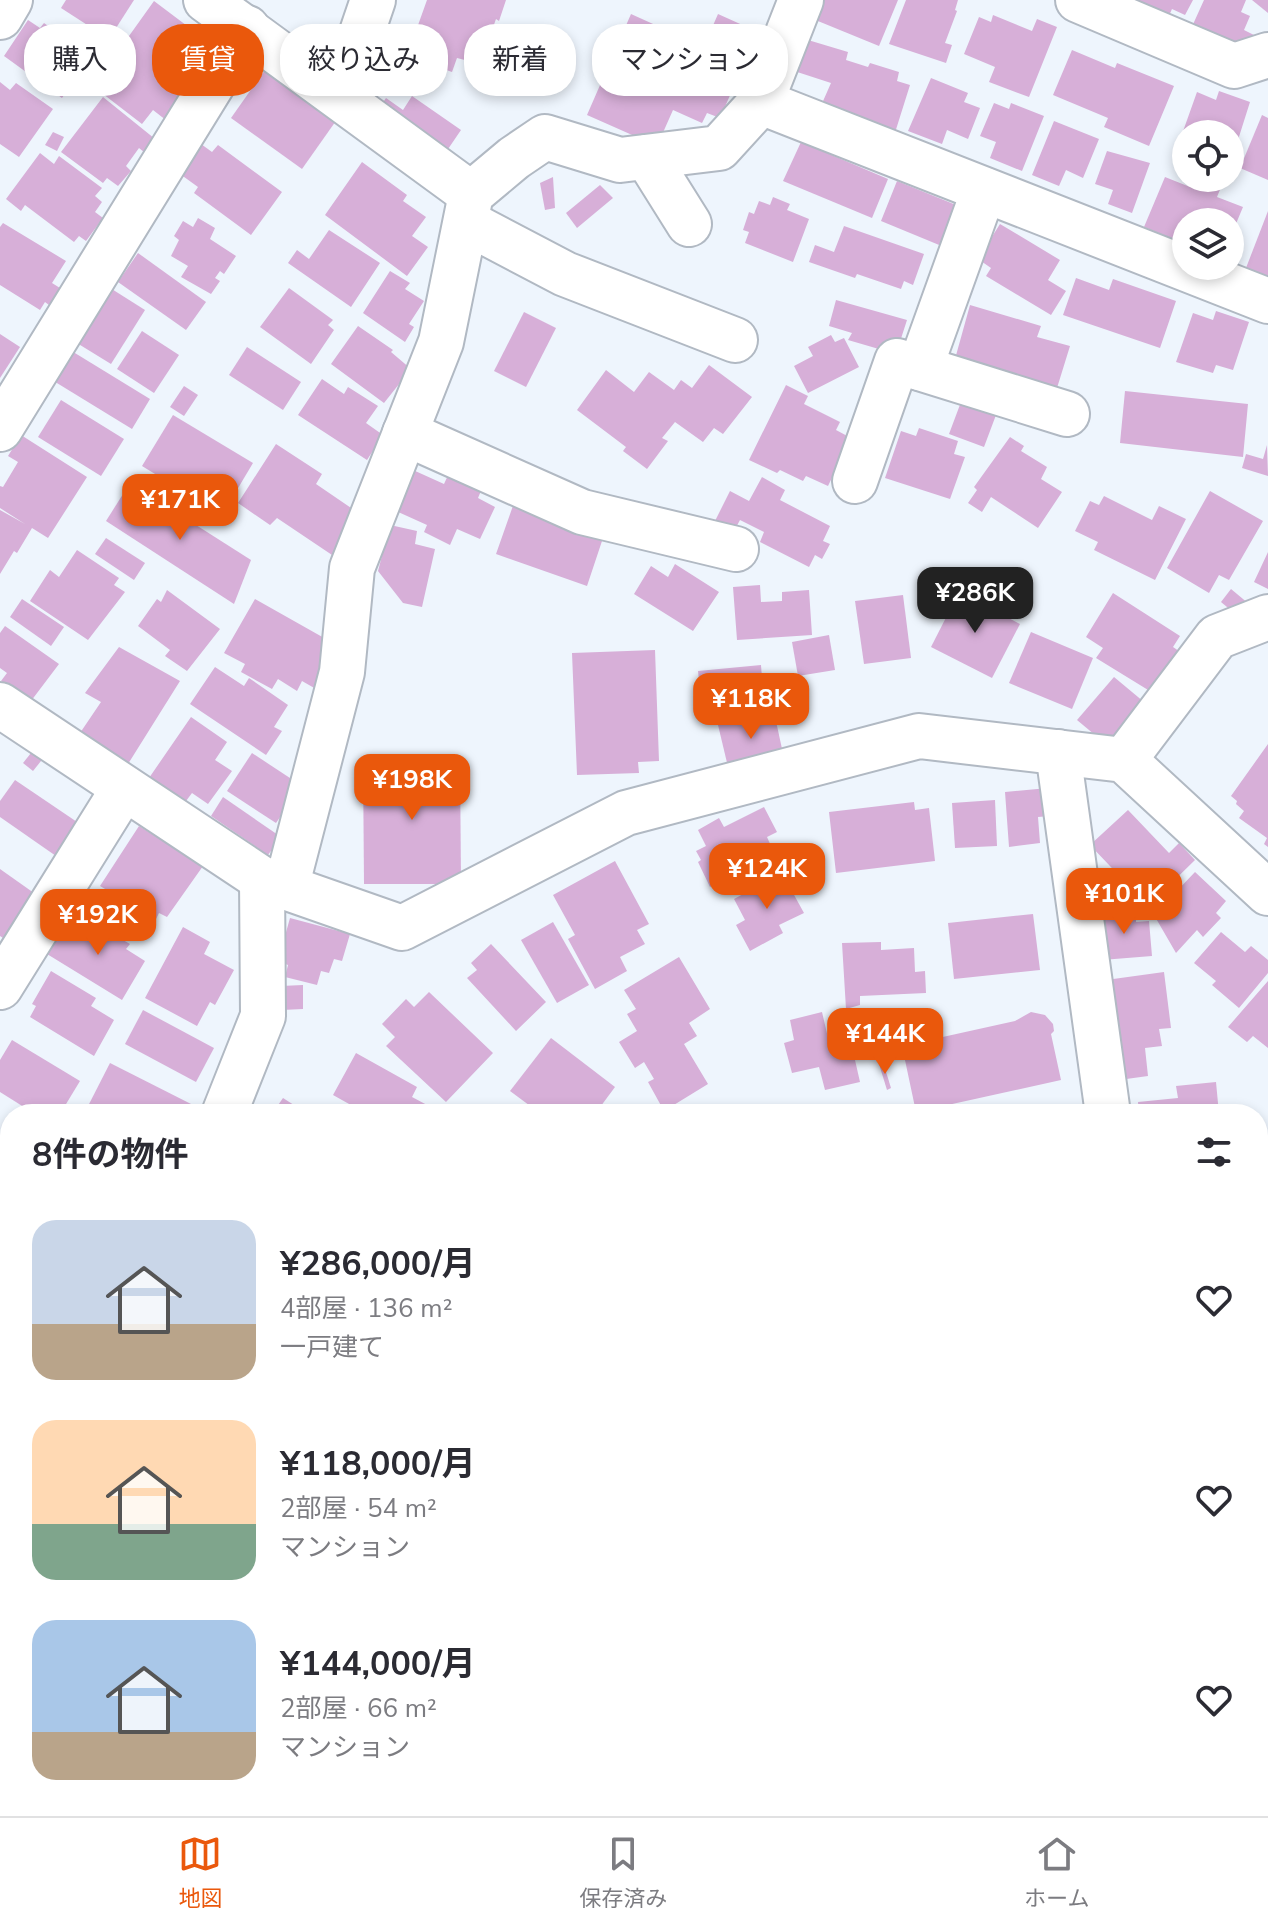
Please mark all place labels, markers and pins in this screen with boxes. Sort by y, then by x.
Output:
pin: ¥171K [124,474,236,542]
pin: ¥286K [919,567,1031,635]
pin: ¥118K [695,673,807,741]
pin: ¥198K [356,754,468,822]
pin: ¥124K [711,843,823,911]
pin: ¥101K [1068,868,1180,936]
pin: ¥192K [42,889,154,957]
pin: ¥144K [829,1008,941,1076]

